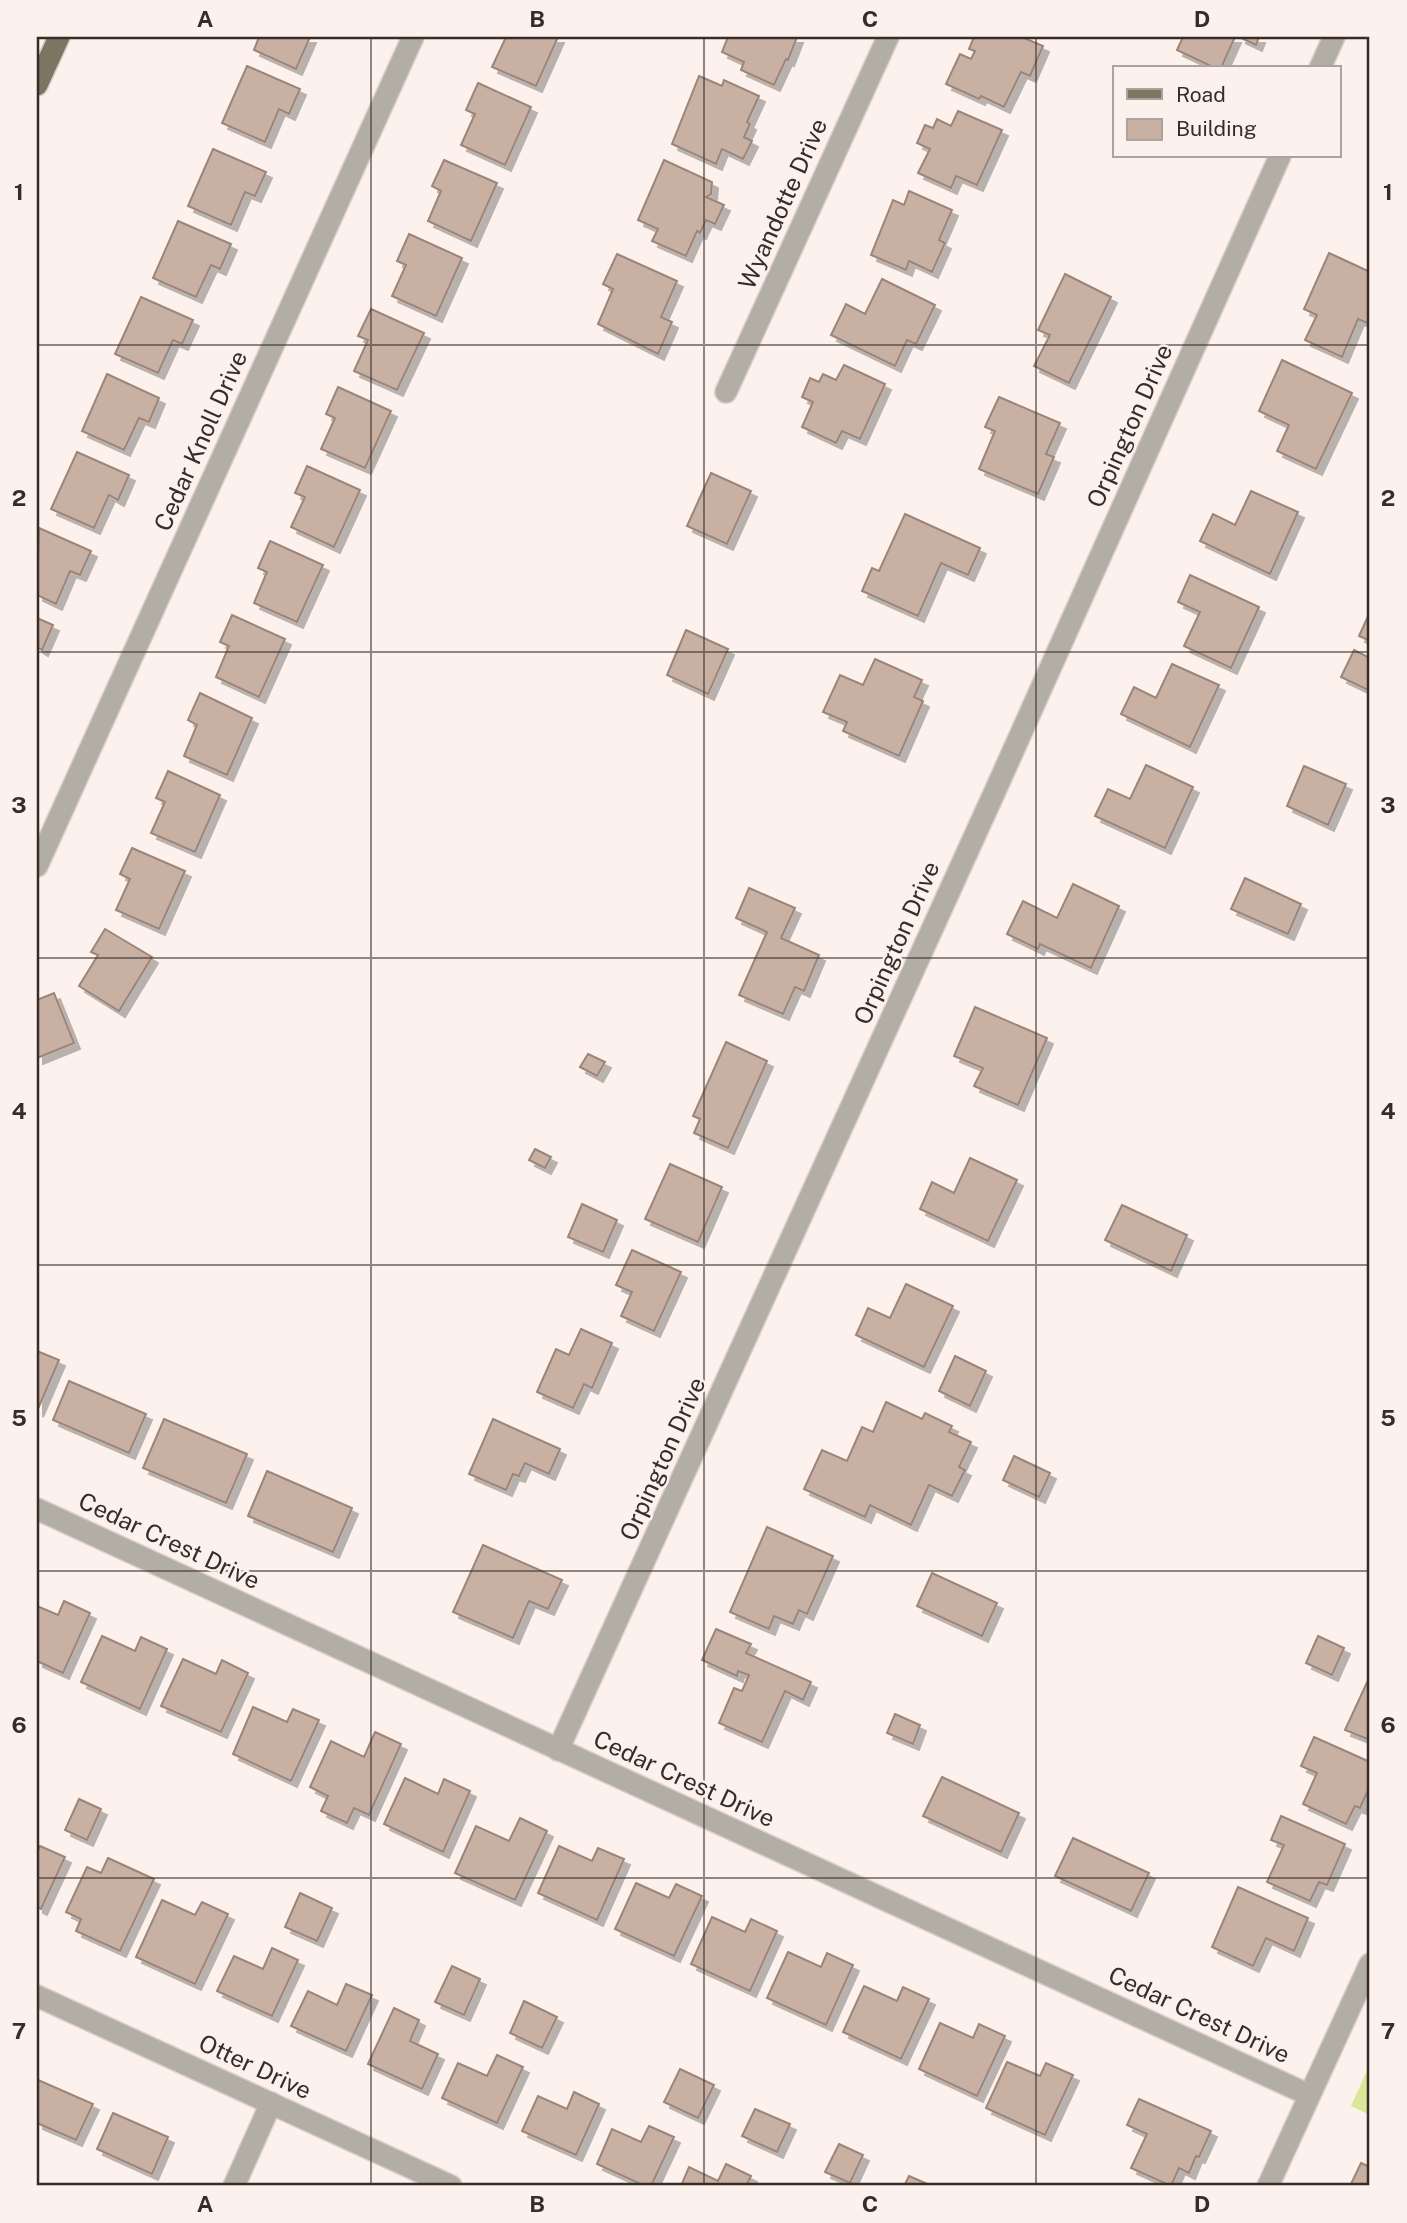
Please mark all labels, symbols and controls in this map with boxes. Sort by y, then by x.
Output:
text: A [197,5,214,32]
text: B [529,5,545,32]
text: C [862,5,878,32]
text: D [1194,5,1210,32]
legend [1113,66,1340,158]
text: Road [1176,82,1226,107]
street label: Wyandotte Drive [732,114,832,293]
text: Building [1176,116,1257,141]
text: 1 [14,178,24,205]
text: 1 [1383,178,1393,205]
street label: Orpington Drive [1081,340,1178,512]
street label: Cedar Knoll Drive [148,346,252,535]
text: 2 [12,484,26,511]
text: 2 [1381,484,1395,511]
text: 3 [11,791,27,818]
text: 3 [1380,791,1396,818]
street label: Orpington Drive [848,857,945,1029]
text: 4 [11,1097,27,1124]
text: 4 [1380,1097,1396,1124]
street label: Orpington Drive [614,1373,711,1545]
text: 5 [11,1404,27,1431]
text: 5 [1380,1404,1396,1431]
street label: Cedar Crest Drive [74,1486,264,1594]
text: 6 [11,1711,27,1738]
text: 6 [1380,1711,1396,1738]
street label: Cedar Crest Drive [589,1724,779,1832]
street label: Cedar Crest Drive [1104,1960,1294,2068]
text: 7 [12,2017,26,2044]
text: 7 [1381,2017,1395,2044]
street label: Otter Drive [195,2028,316,2104]
text: A [197,2190,214,2217]
text: B [529,2190,545,2217]
text: C [862,2190,878,2217]
text: D [1194,2190,1210,2217]

